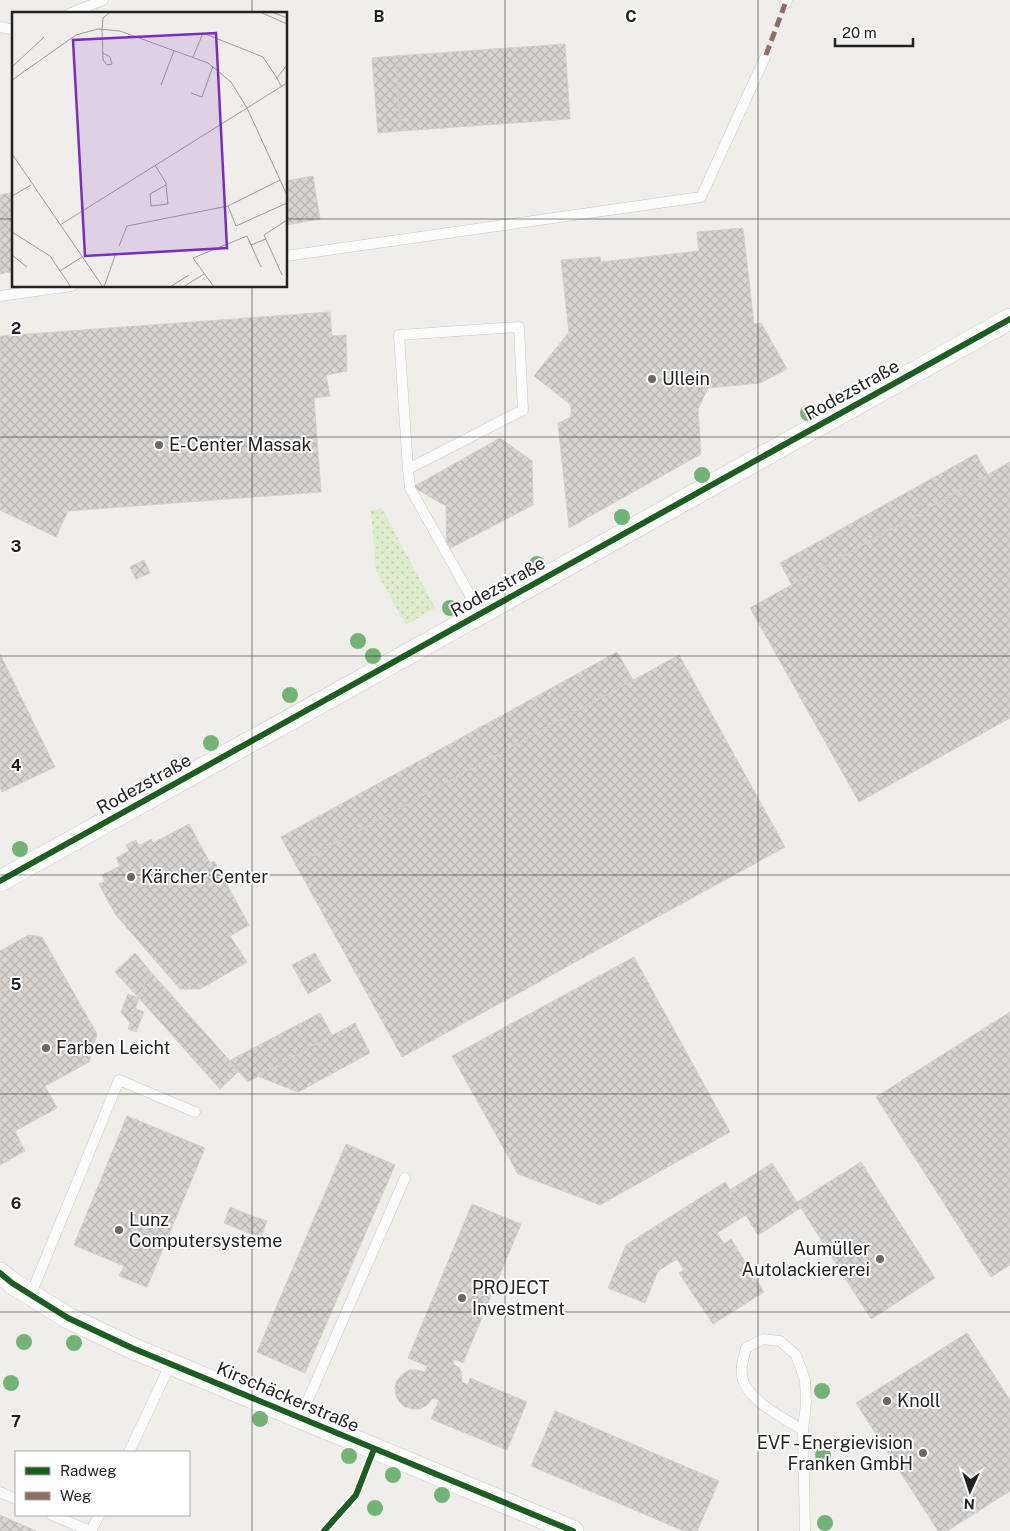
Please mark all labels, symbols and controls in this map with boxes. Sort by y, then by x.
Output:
text: B [374,7,385,26]
text: C [625,7,637,26]
inset map [12,12,288,288]
scale bar [835,15,912,47]
text: 20 m [842,24,877,41]
text: 2 [11,319,21,338]
street label: Rodezstraße [801,355,903,424]
place label: Ullein [662,368,710,389]
marker: Ullein [646,373,658,385]
place label: E-Center Massak [169,434,312,455]
marker: E-Center Massak [153,439,165,451]
text: 3 [11,537,21,556]
street label: Rodezstraße [447,552,549,621]
street label: Rodezstraße [93,749,195,818]
text: 4 [11,756,22,775]
place label: Kärcher Center [141,866,268,887]
marker: Kärcher Center [125,871,137,883]
text: 5 [11,975,22,994]
place label: Farben Leicht [56,1037,171,1058]
marker: Farben Leicht [40,1042,52,1054]
text: 6 [11,1194,21,1213]
place label: Lunz Computersysteme [129,1209,282,1251]
marker: Lunz Computersysteme [113,1224,125,1236]
place label: Aumüller Autolackiererei [742,1238,870,1280]
marker: Aumüller Autolackiererei [874,1253,886,1265]
place label: PROJECT Investment [472,1277,565,1319]
marker: PROJECT Investment [456,1292,468,1304]
street label: Kirschäckerstraße [214,1357,363,1436]
place label: Knoll [897,1390,940,1411]
marker: Knoll [881,1395,893,1407]
text: 7 [11,1412,21,1431]
place label: EVF - Energievision Franken GmbH [757,1432,913,1474]
marker: EVF - Energievision Franken GmbH [917,1447,929,1459]
legend [15,1451,190,1516]
text: Radweg [60,1462,117,1479]
north arrow [945,1466,995,1516]
text: Weg [60,1487,91,1504]
text: N [963,1496,975,1512]

